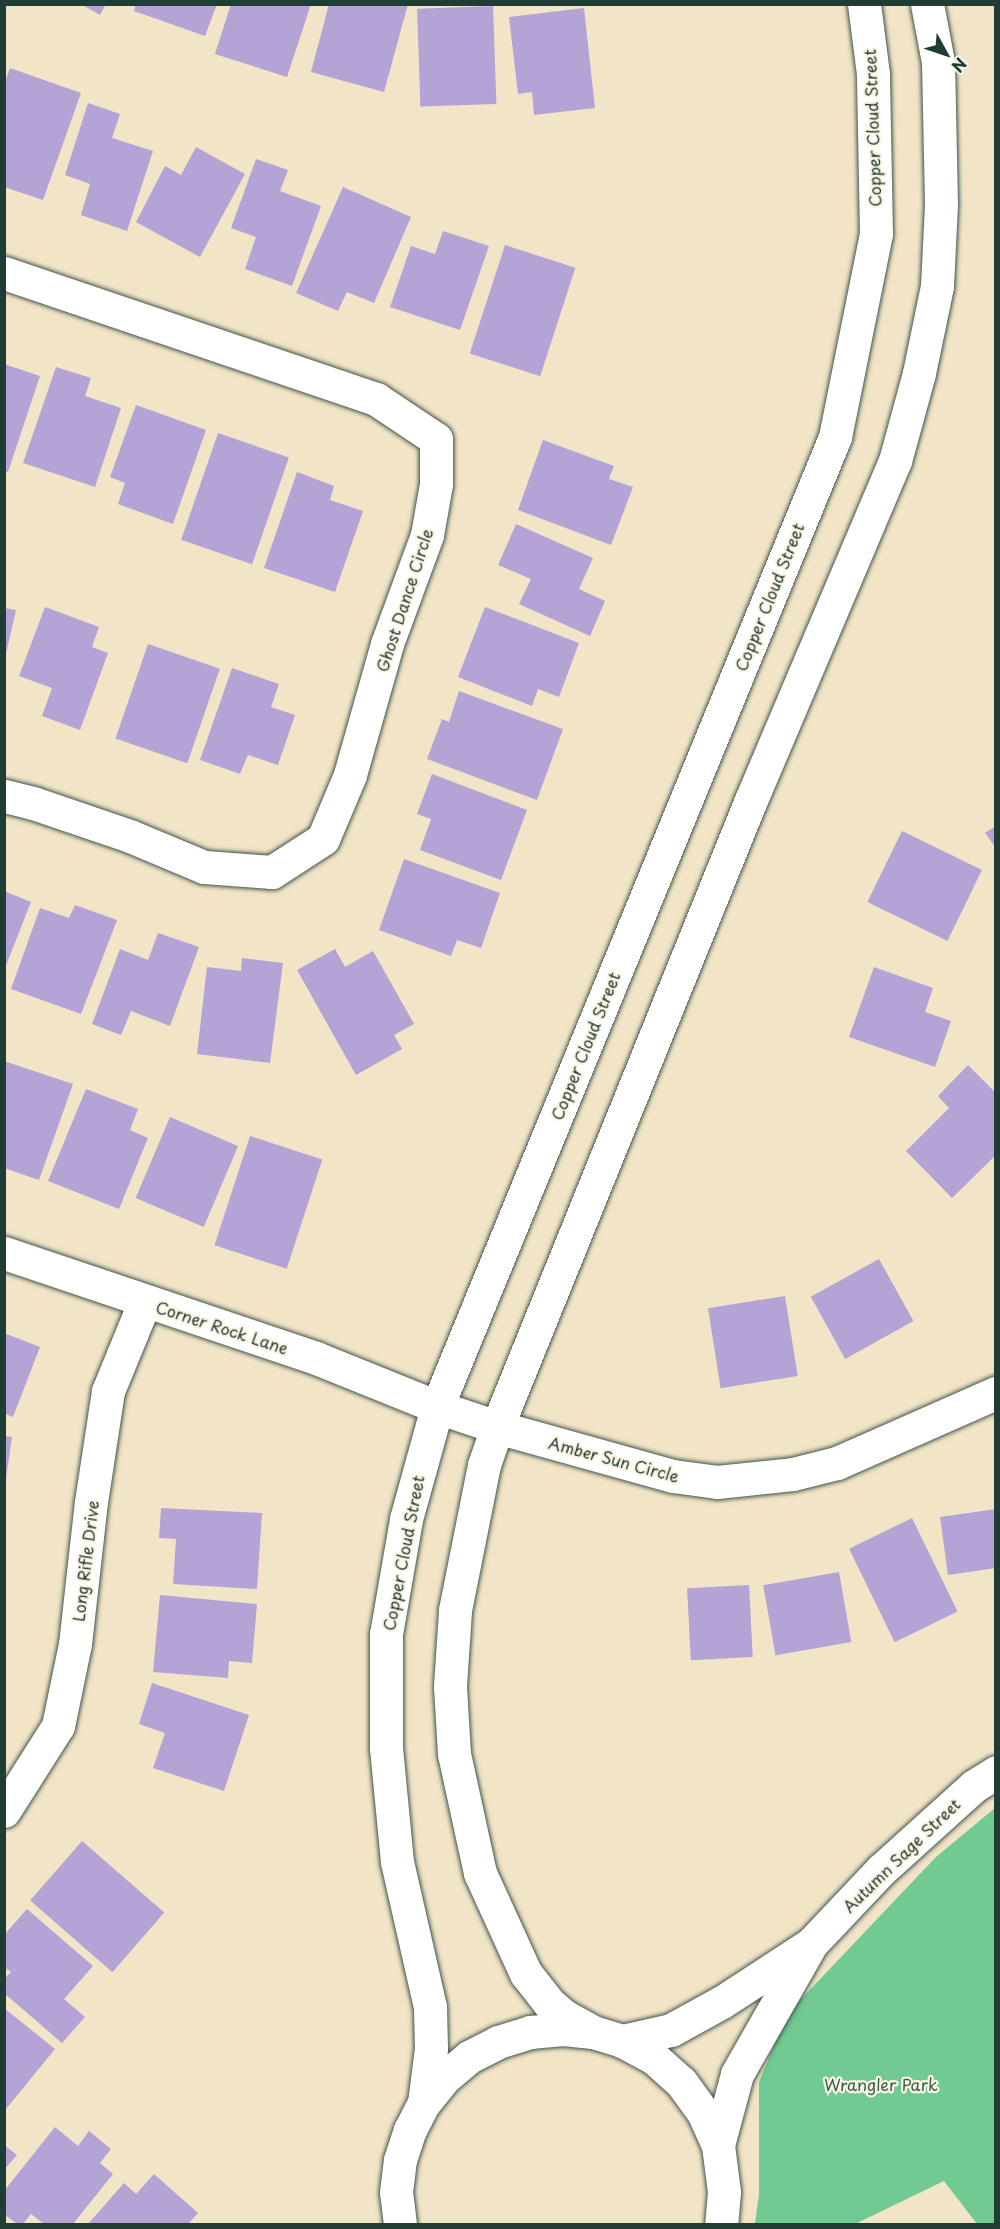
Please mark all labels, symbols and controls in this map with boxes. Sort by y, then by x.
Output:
north arrow [916,24,976,84]
street label: Copper Cloud Street [860,49,884,207]
text: N [947,53,973,78]
street label: Copper Cloud Street [731,520,807,674]
street label: Ghost Dance Circle [372,526,436,674]
street label: Copper Cloud Street [547,969,623,1123]
street label: Corner Rock Lane [153,1297,291,1357]
street label: Amber Sun Circle [545,1432,683,1486]
street label: Copper Cloud Street [379,1474,427,1632]
street label: Long Rifle Drive [68,1499,102,1623]
street label: Autumn Sage Street [838,1794,964,1916]
park label: Wrangler Park [824,2074,938,2094]

